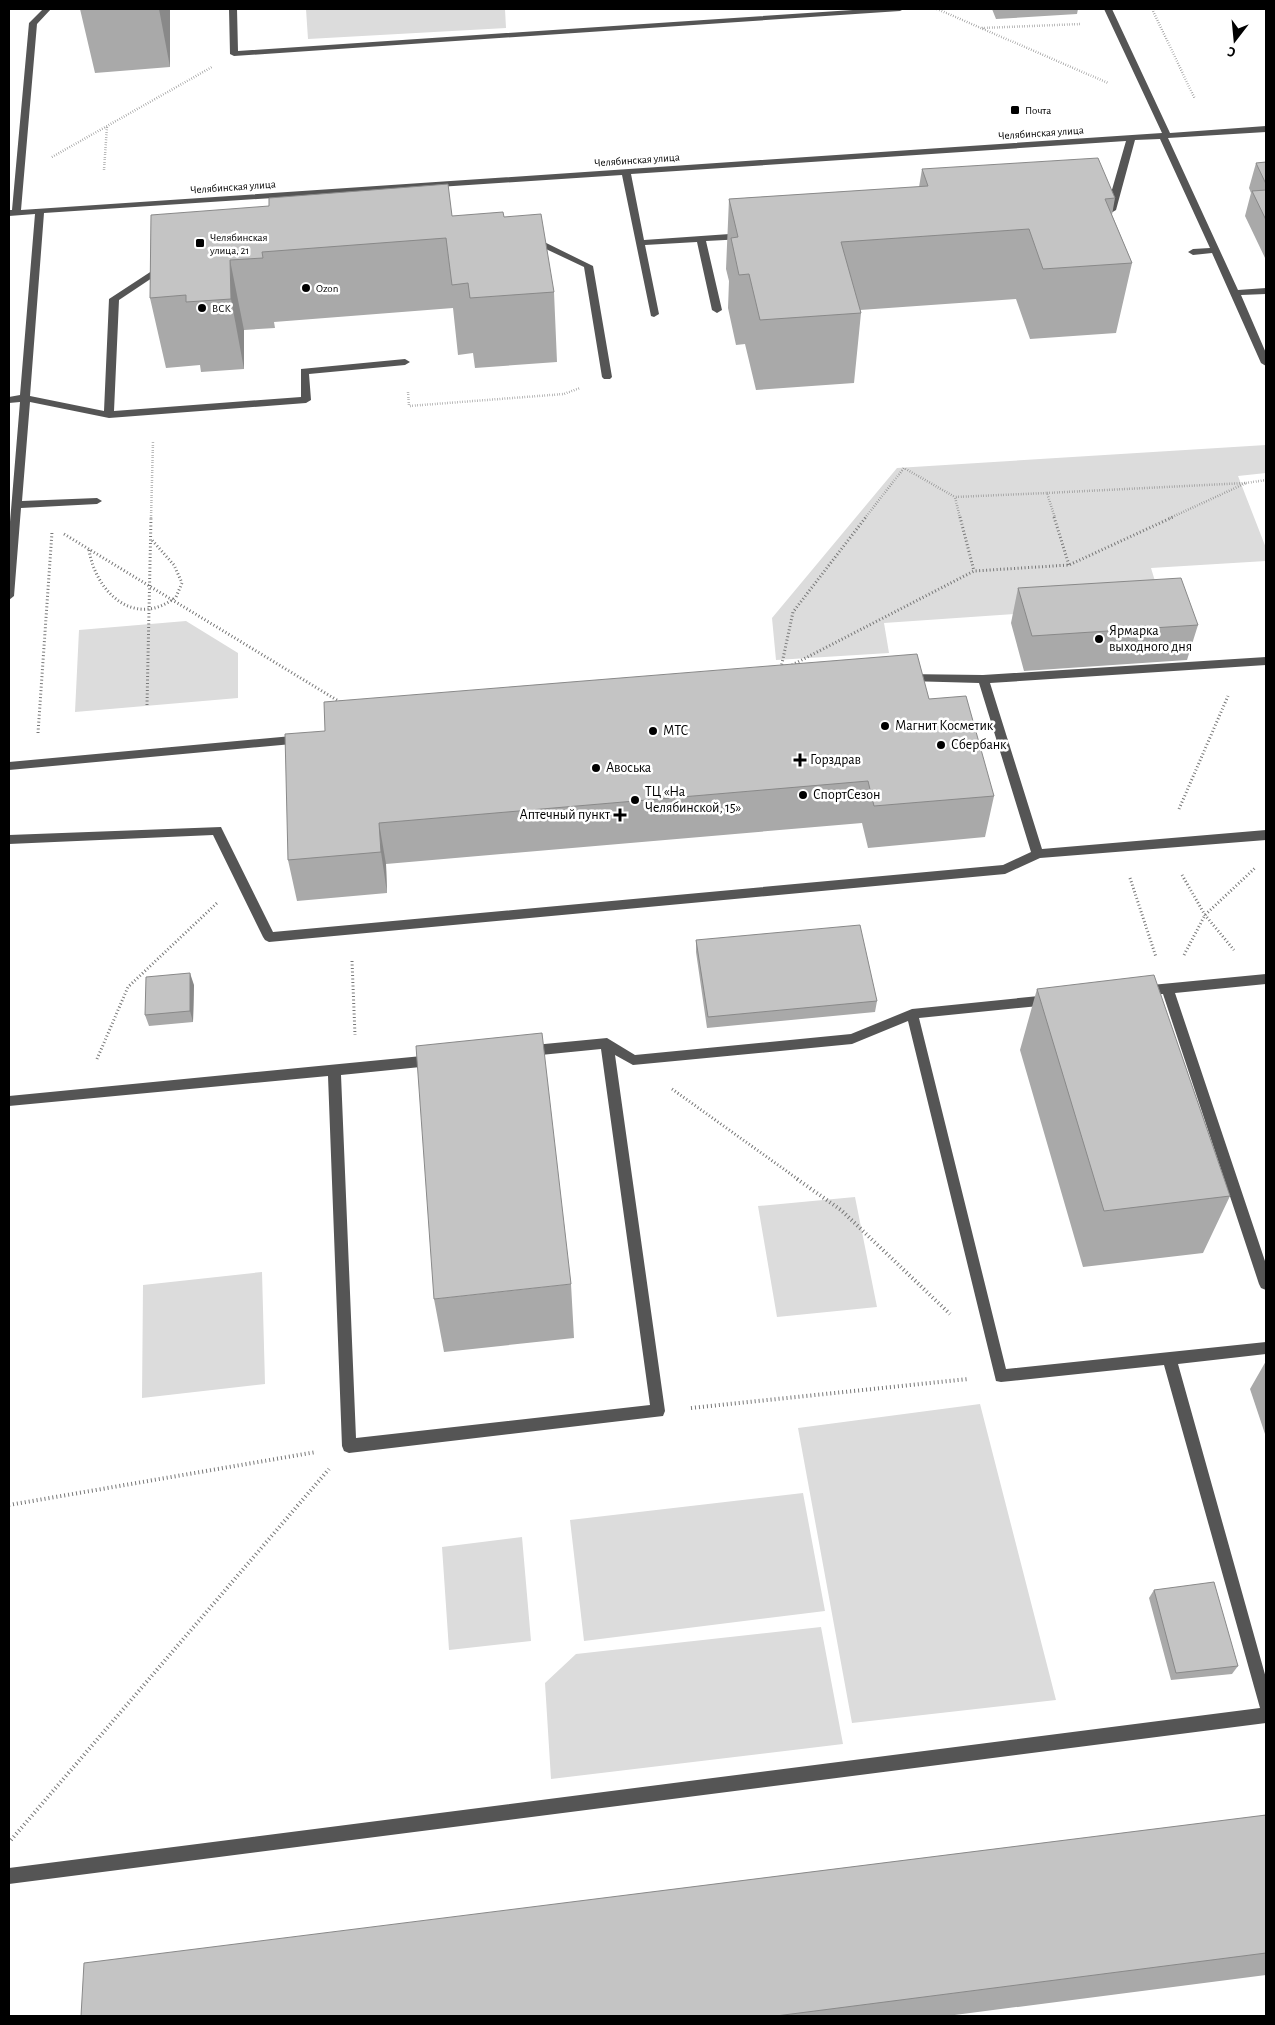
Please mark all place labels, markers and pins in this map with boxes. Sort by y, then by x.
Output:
marker: Почта [1009,104,1021,116]
place label: Почта [1025,105,1051,116]
place label: Челябинская улица, 21 [209,232,268,256]
marker: Челябинская улица, 21 [194,237,206,249]
marker: Ozon [300,282,312,294]
place label: Ozon [316,283,338,294]
marker: ВСК [196,302,208,314]
place label: ВСК [212,303,231,314]
place label: Ярмарка выходного дня [1109,624,1192,654]
marker: Ярмарка выходного дня [1093,633,1105,645]
place label: Магнит Косметик [895,719,994,733]
marker: Магнит Косметик [879,720,891,732]
place label: МТС [663,724,689,738]
marker: МТС [647,725,659,737]
place label: Сбербанк [951,738,1007,752]
marker: Сбербанк [935,739,947,751]
place label: Горздрав [810,753,861,767]
marker: Горздрав [794,754,806,766]
place label: Авоська [606,761,652,775]
marker: Авоська [590,762,602,774]
place label: ТЦ «На Челябинской, 15» [645,785,741,815]
place label: СпортСезон [813,788,880,802]
marker: СпортСезон [797,789,809,801]
marker: ТЦ «На Челябинской, 15» [629,794,641,806]
place label: Аптечный пункт [520,808,611,822]
marker: Аптечный пункт [614,809,626,821]

